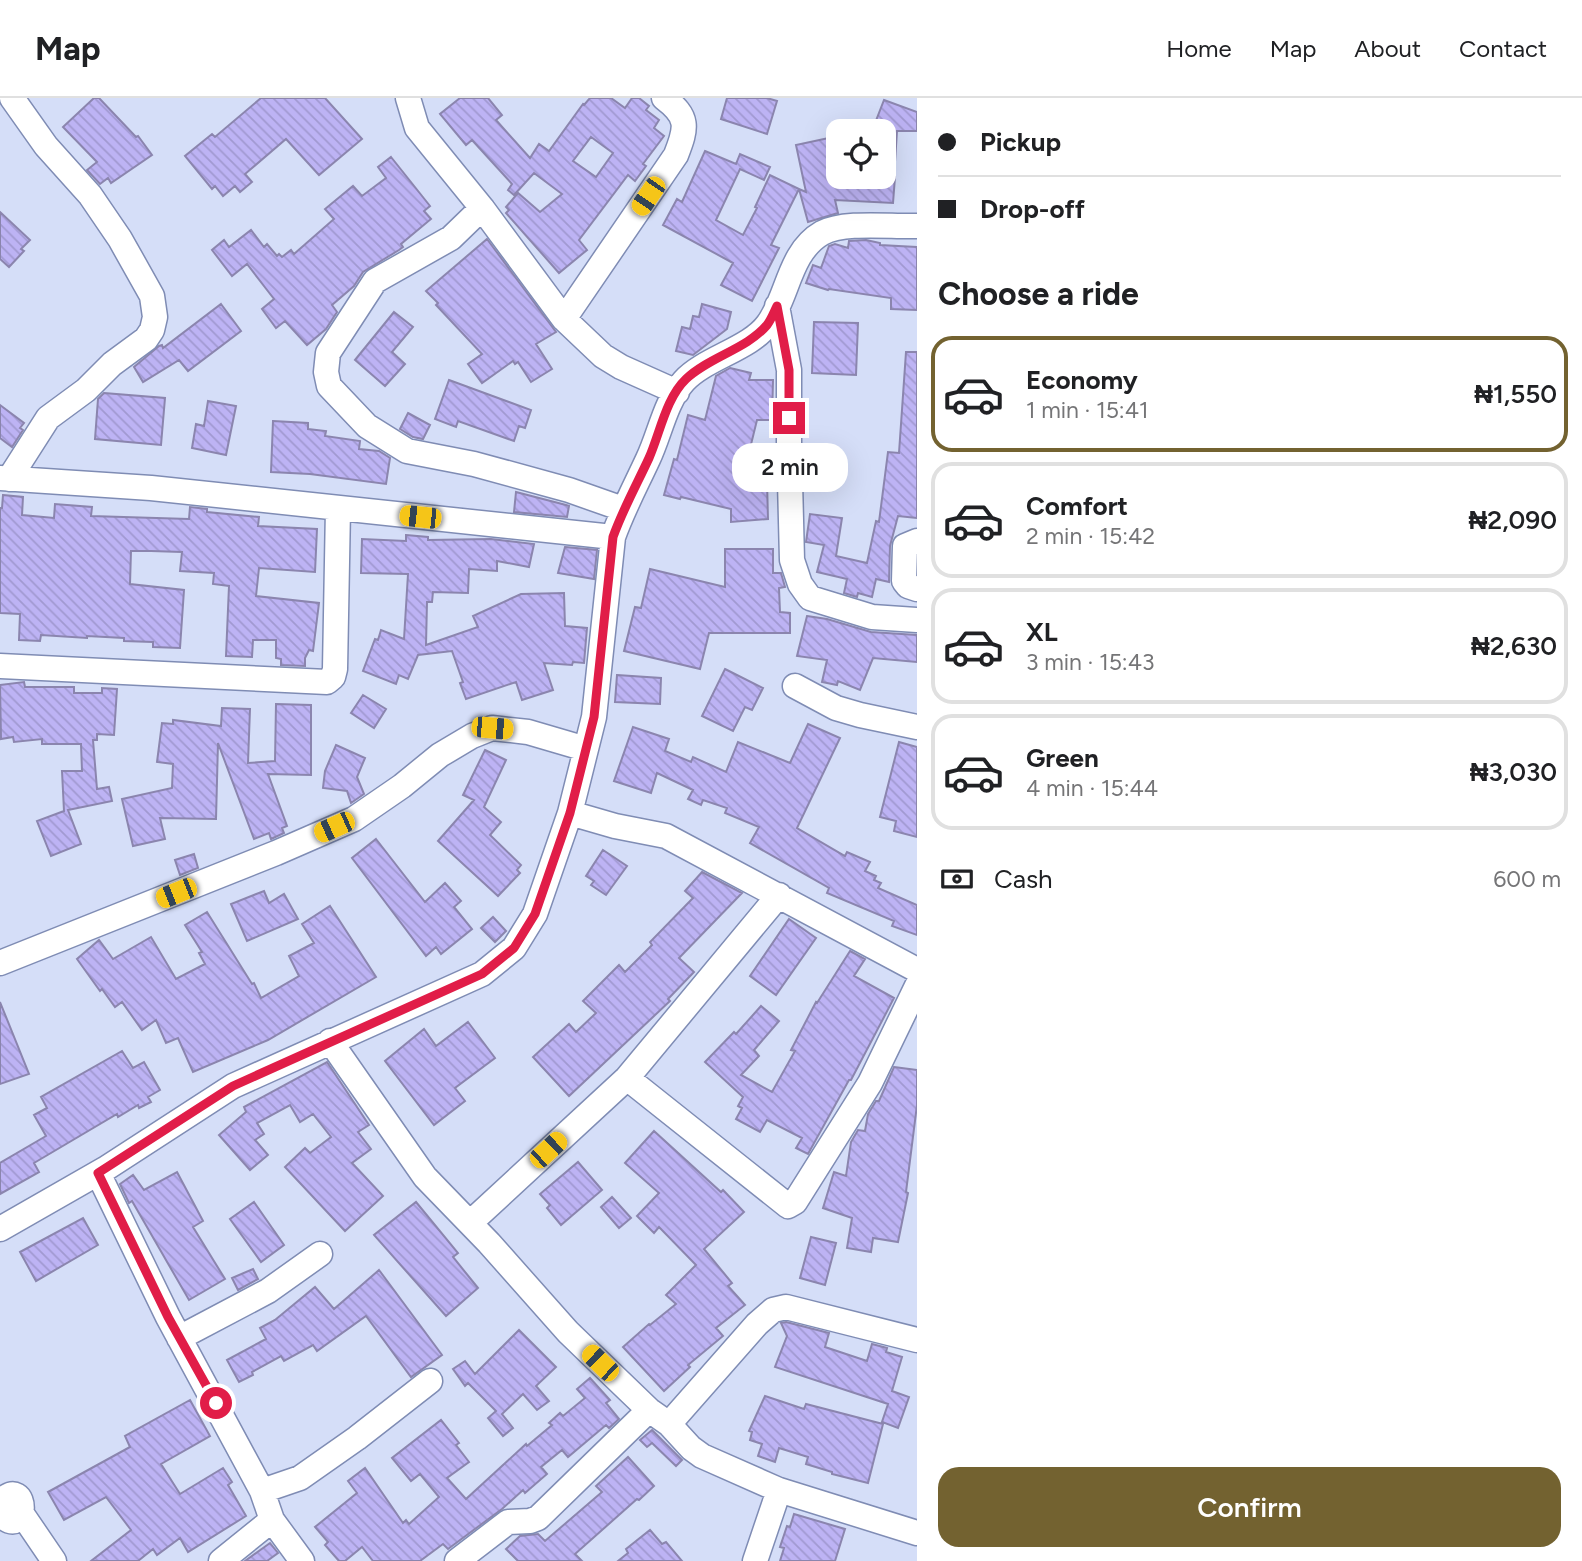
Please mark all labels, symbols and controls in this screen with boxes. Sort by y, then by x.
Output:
text: Map [35,29,101,68]
text: Home [1166,34,1232,63]
text: Map [1270,34,1316,63]
text: About [1354,34,1421,63]
text: Contact [1459,34,1547,63]
map controls [826,119,896,189]
button: locate [826,119,896,189]
text: Pickup [980,126,1061,158]
car [628,173,669,219]
text: Drop-off [980,193,1085,225]
text: Choose a ride [938,275,1139,313]
icon: car [942,363,1005,426]
text: Economy [1026,364,1138,396]
text: ₦1,550 [1474,378,1557,410]
text: 1 min · 15:41 [1026,396,1148,424]
route end [773,402,805,434]
callout: 2 min [731,442,847,492]
text: 2 min [761,453,819,481]
icon: car [942,489,1005,552]
text: Comfort [1026,490,1128,522]
car [399,504,442,530]
text: ₦2,090 [1469,504,1557,536]
text: 2 min · 15:42 [1026,522,1155,550]
icon: car [942,615,1005,678]
text: XL [1026,616,1058,648]
text: ₦2,630 [1471,630,1557,662]
text: 3 min · 15:43 [1026,648,1154,676]
car [471,716,514,740]
icon: car [942,741,1005,804]
text: Green [1026,742,1099,774]
text: ₦3,030 [1470,756,1557,788]
text: 4 min · 15:44 [1026,774,1158,802]
car [311,809,358,845]
icon: cash [938,860,976,898]
text: Cash [994,863,1053,895]
text: 600 m [1493,865,1561,893]
car [153,875,200,911]
car [526,1128,571,1172]
car [578,1341,623,1385]
route start [200,1387,232,1419]
button: Confirm [938,1467,1561,1547]

